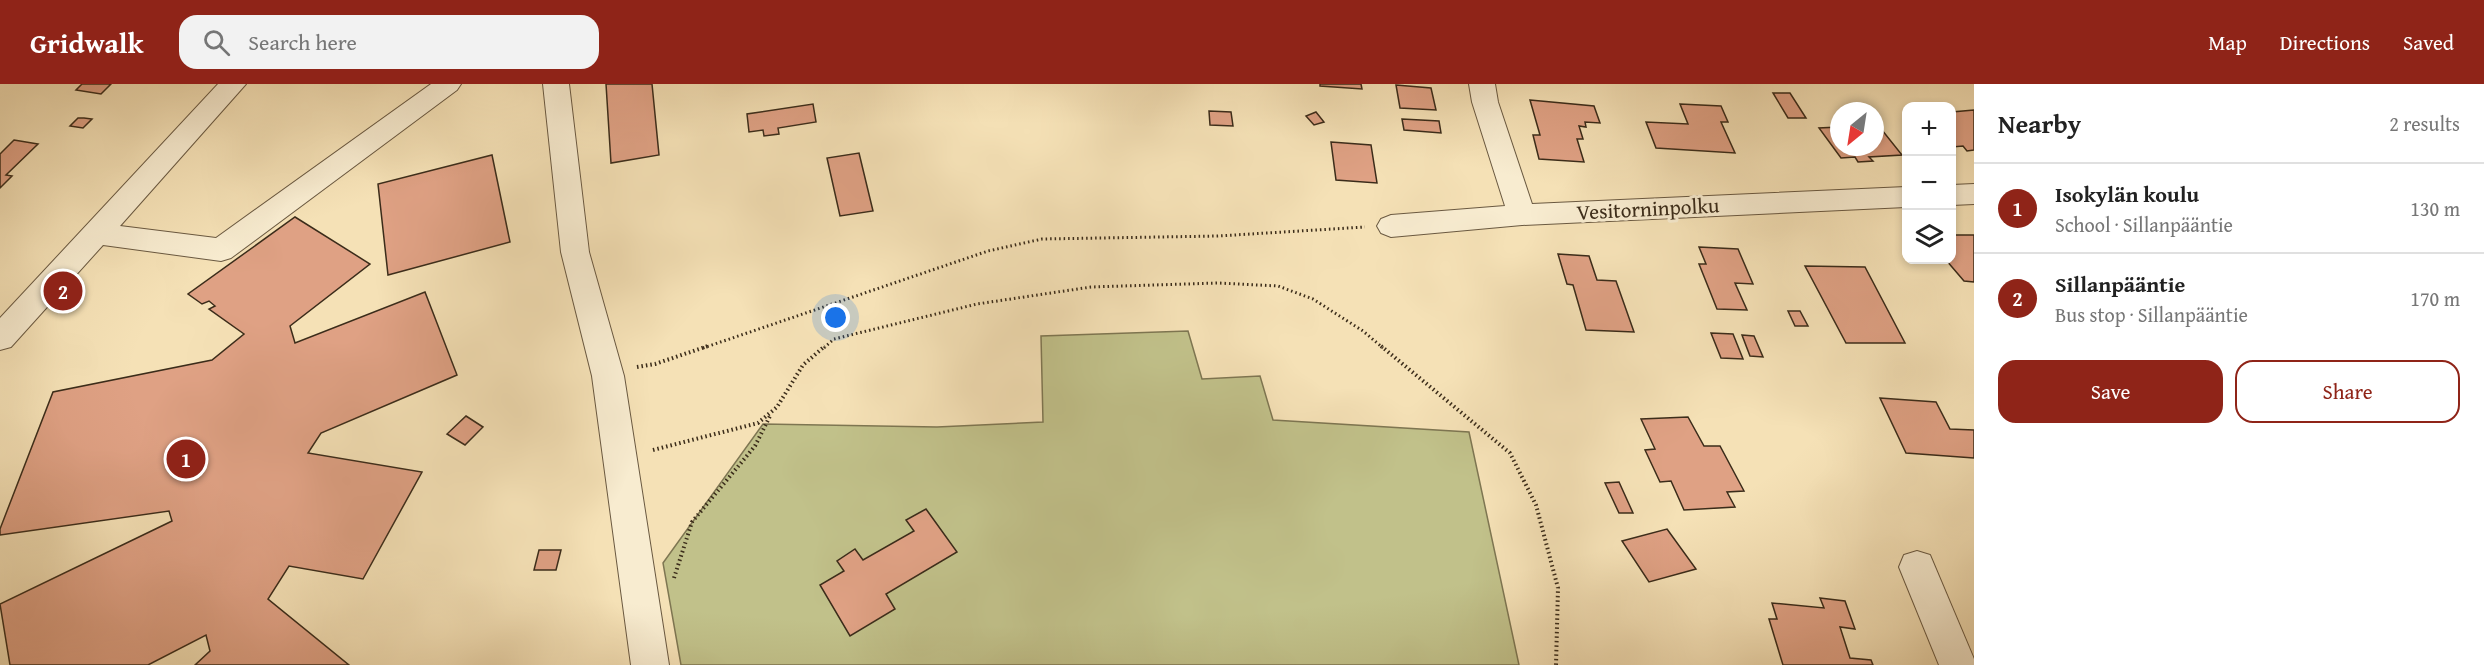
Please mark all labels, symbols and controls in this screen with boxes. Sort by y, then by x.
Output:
search box [179,15,599,69]
text: Gridwalk [30,22,143,63]
icon: search [200,26,233,59]
text: Search here [248,26,357,58]
text: Map [2208,27,2247,58]
text: Directions [2280,27,2370,58]
text: Saved [2403,27,2454,58]
north arrow [1830,102,1884,156]
map controls [1902,102,1956,264]
button: + [1902,102,1956,156]
text: Nearby [1998,104,2081,143]
text: 2 results [2389,109,2460,138]
button: − [1902,156,1956,210]
text: Isokylän koulu [2055,178,2199,210]
street label: Vesitorninpolku [1576,189,1721,228]
text: 1 [2012,194,2023,223]
text: 130 m [2410,194,2460,223]
button: layers [1902,210,1956,264]
text: School · Sillanpääntie [2055,210,2233,239]
pin: 2 [44,268,82,314]
text: Sillanpääntie [2055,268,2185,300]
text: 2 [2012,284,2023,313]
text: 170 m [2410,284,2460,313]
text: Bus stop · Sillanpääntie [2055,300,2248,329]
your location [821,303,850,332]
button: Save [1998,360,2223,423]
button: Share [2235,360,2460,423]
pin: 1 [166,436,206,482]

